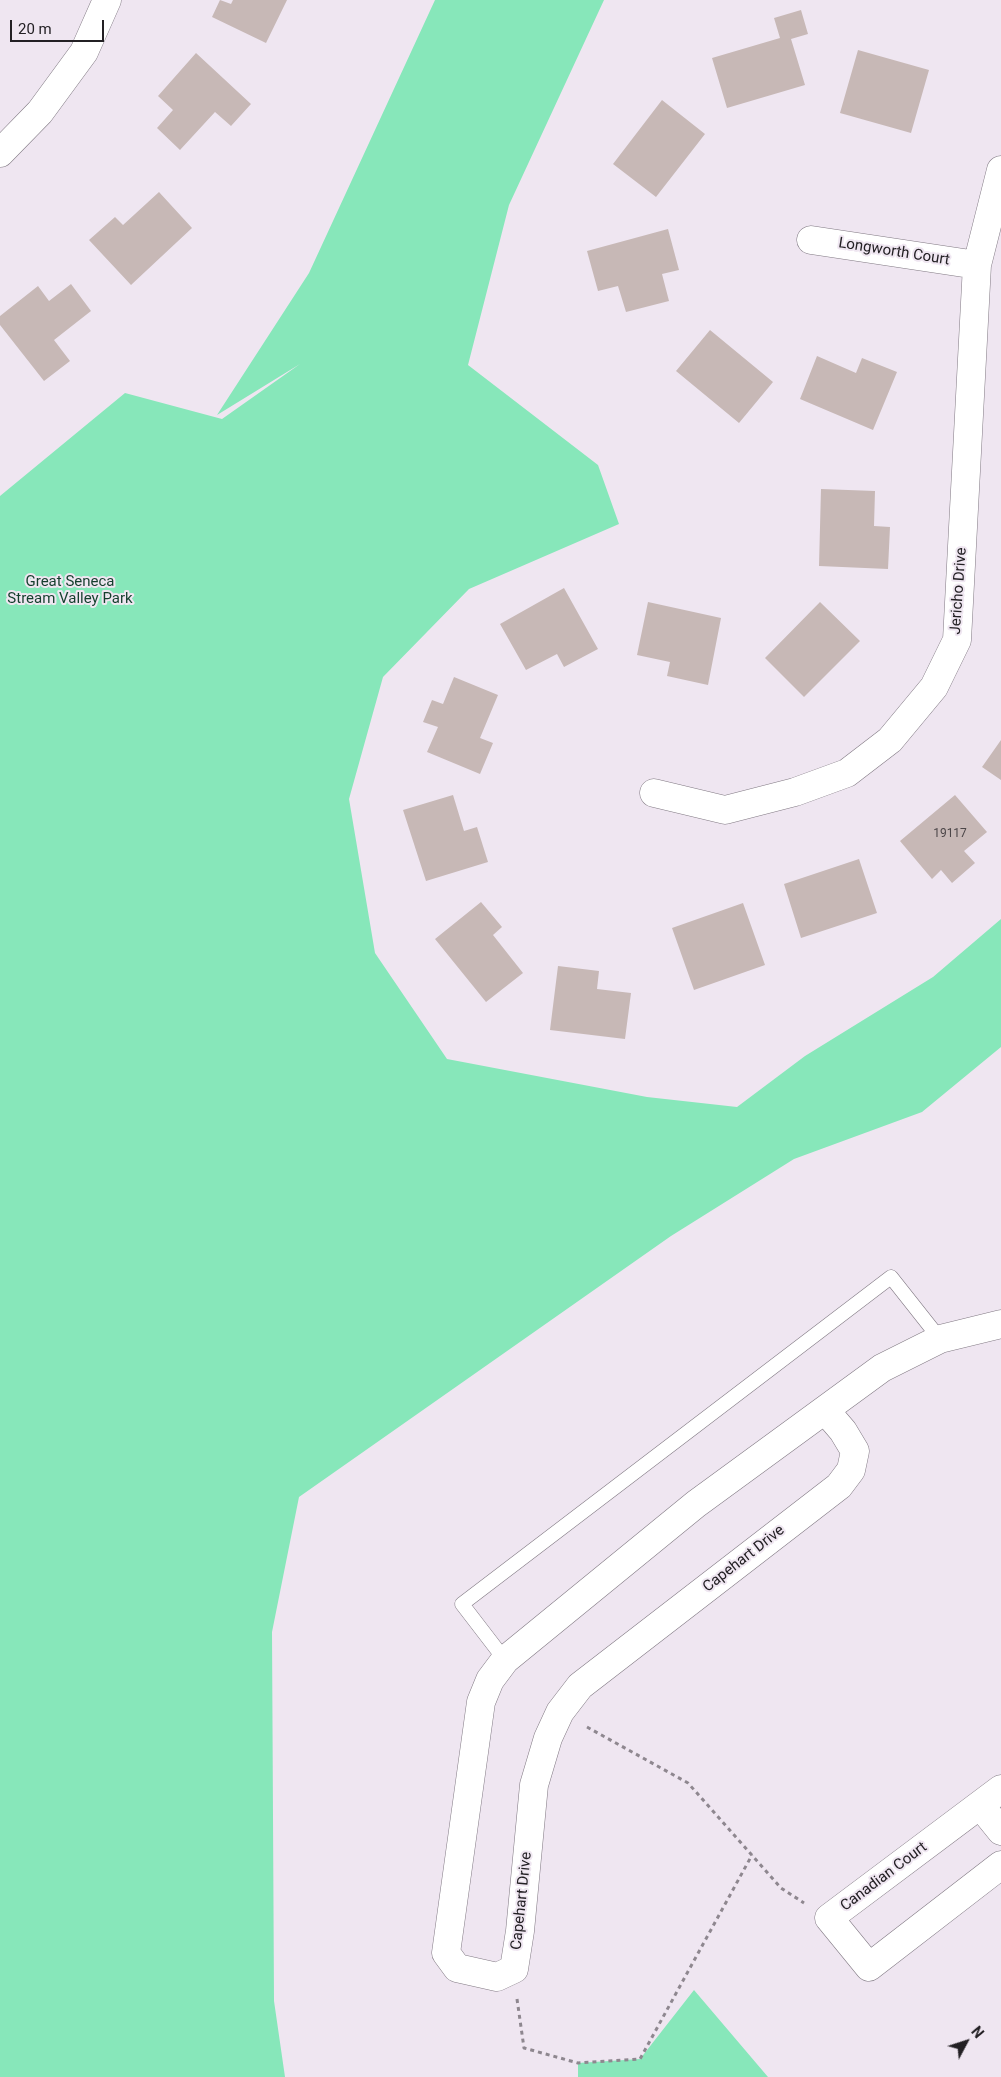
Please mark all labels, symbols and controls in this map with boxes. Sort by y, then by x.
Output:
scale bar [12,10,106,42]
text: 20 m [18,20,52,38]
street label: Longworth Court [837,234,951,270]
street label: Jericho Drive [947,547,971,635]
park label: Great Seneca Stream Valley Park [7,573,133,608]
house number: 19117 [933,827,967,841]
street label: Capehart Drive [700,1522,788,1596]
street label: Canadian Court [837,1839,931,1915]
street label: Capehart Drive [508,1851,536,1951]
north arrow [941,2017,991,2067]
text: N [968,2023,987,2041]

